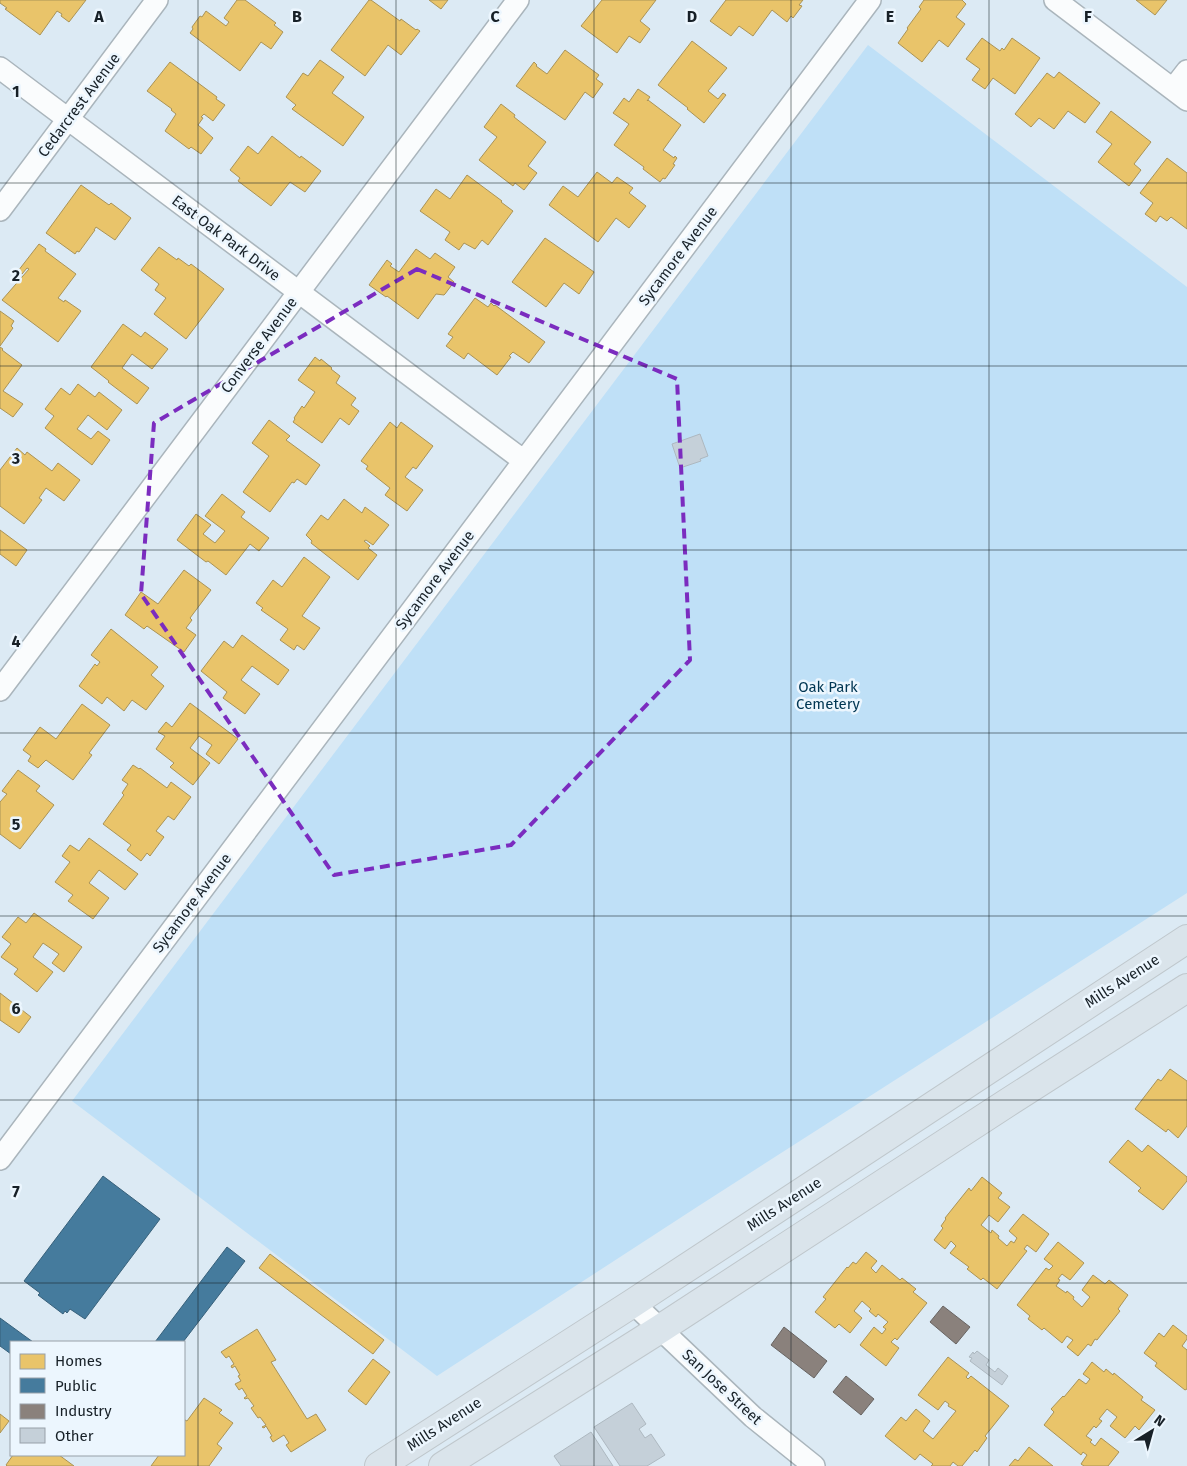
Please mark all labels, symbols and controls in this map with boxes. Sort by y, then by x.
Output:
text: A [93,7,104,26]
text: B [292,7,302,26]
text: C [490,7,500,26]
text: D [687,7,697,26]
text: E [886,7,894,26]
text: F [1084,7,1092,26]
street label: Cedarcrest Avenue [34,49,124,161]
text: 1 [12,82,20,101]
street label: East Oak Park Drive [168,191,284,285]
street label: Sycamore Avenue [635,203,721,309]
text: 2 [12,266,20,285]
street label: Converse Avenue [217,293,301,397]
text: 3 [11,449,20,468]
street label: Sycamore Avenue [392,527,478,633]
text: 4 [11,632,21,651]
park label: Oak Park Cemetery [796,678,861,713]
text: 5 [12,815,21,834]
street label: Sycamore Avenue [149,850,235,956]
street label: Mills Avenue [1081,950,1163,1012]
text: 6 [11,999,21,1018]
street label: Mills Avenue [743,1173,825,1235]
text: 7 [12,1182,20,1201]
legend [10,1341,185,1456]
street label: San Jose Street [678,1346,766,1429]
text: Homes [55,1352,102,1370]
text: Public [55,1377,97,1395]
street label: Mills Avenue [403,1393,485,1455]
text: Industry [55,1402,112,1420]
north arrow [1127,1406,1177,1456]
text: N [1151,1411,1168,1431]
text: Other [55,1427,94,1445]

